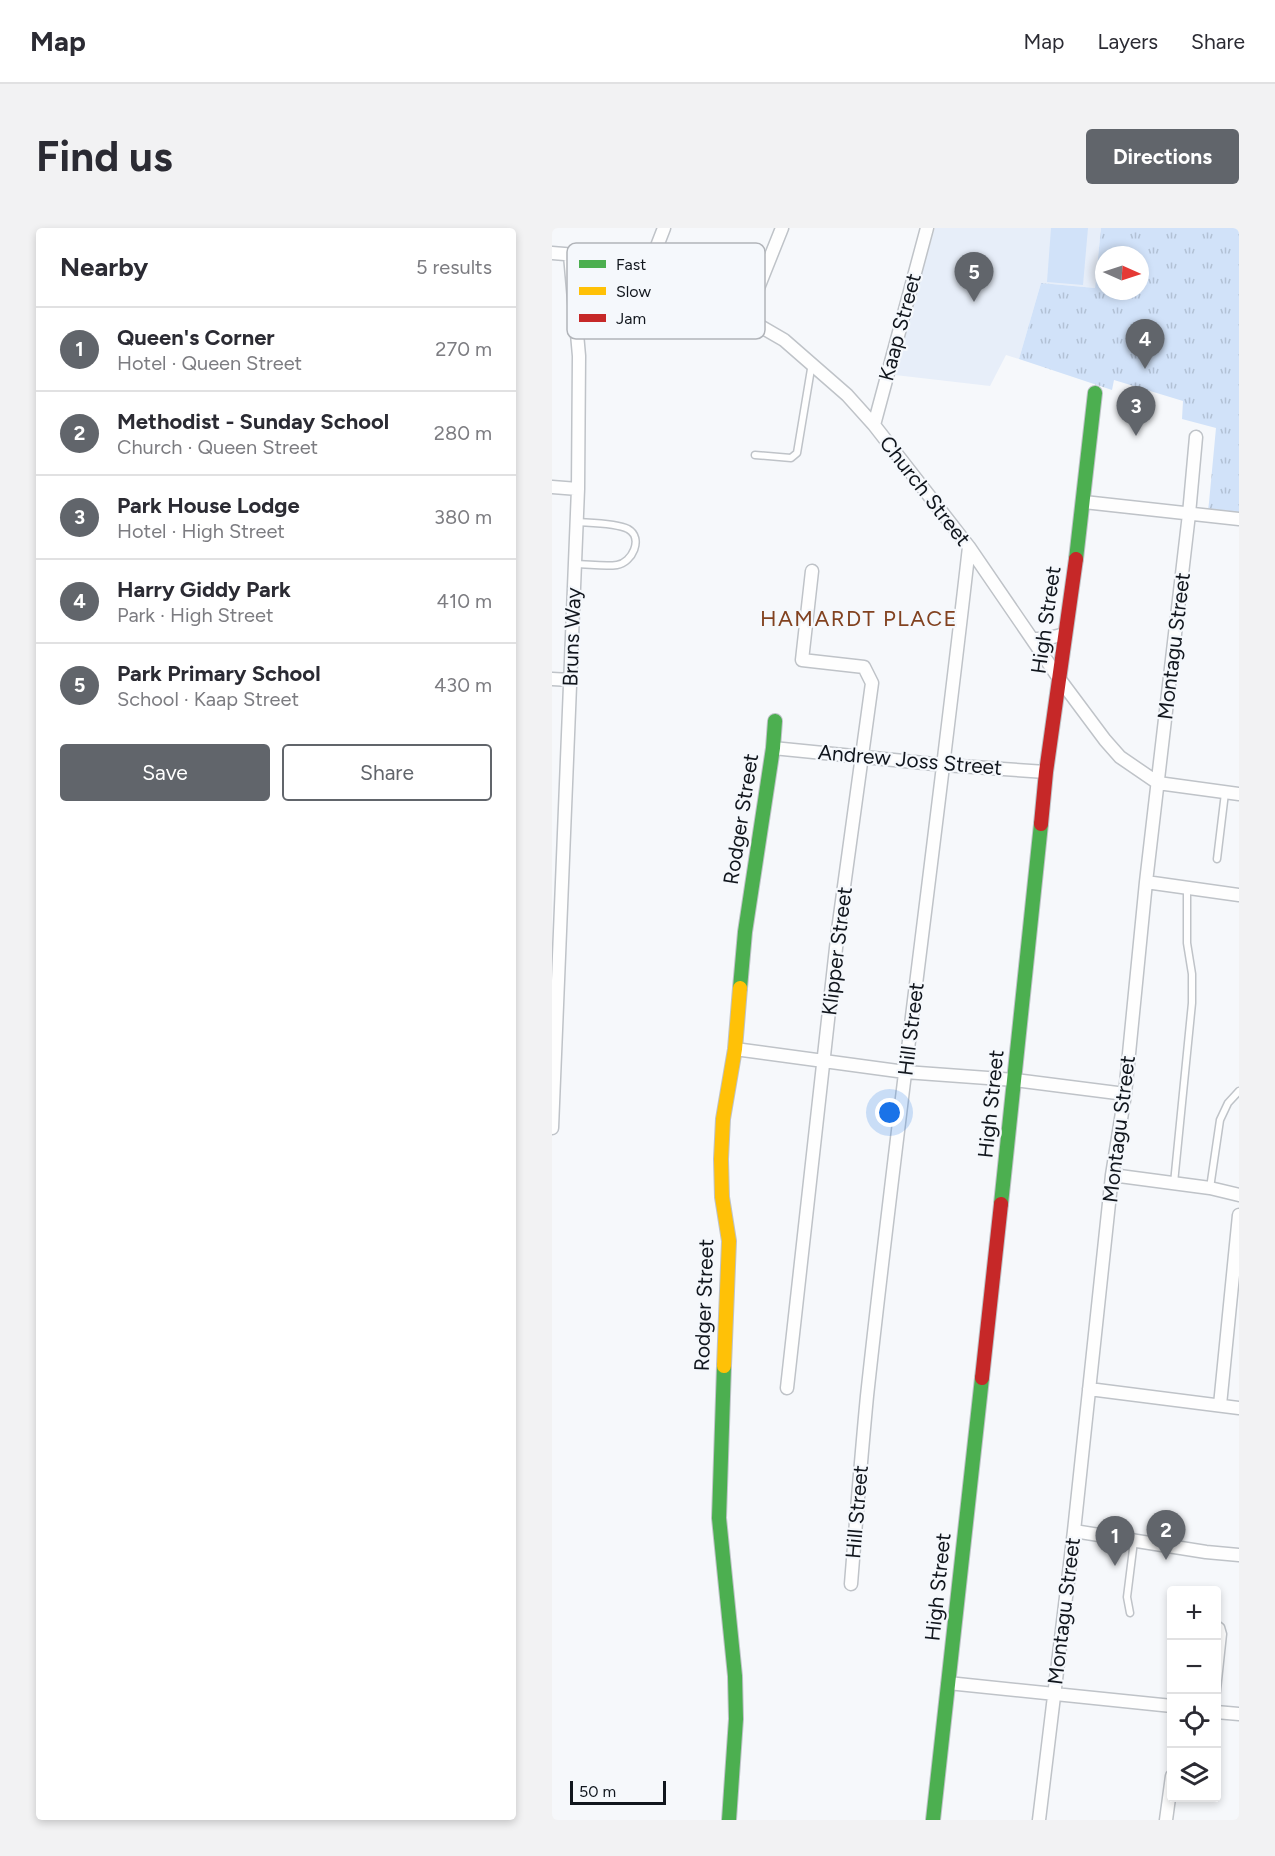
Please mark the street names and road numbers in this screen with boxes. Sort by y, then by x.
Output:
street label: Kaap Street [873,270,926,383]
street label: Church Street [875,431,976,551]
street label: High Street [1026,564,1065,675]
street label: Montagu Street [1152,571,1195,721]
street label: Bruns Way [557,587,586,687]
street label: Andrew Joss Street [817,739,1003,780]
street label: Rodger Street [718,751,763,886]
street label: Klipper Street [816,885,857,1017]
street label: Hill Street [892,981,929,1077]
street label: High Street [972,1049,1009,1159]
street label: Montagu Street [1097,1054,1140,1204]
street label: Rodger Street [689,1238,718,1372]
street label: Hill Street [840,1464,873,1560]
street label: High Street [919,1532,956,1642]
street label: Montagu Street [1042,1536,1085,1686]

